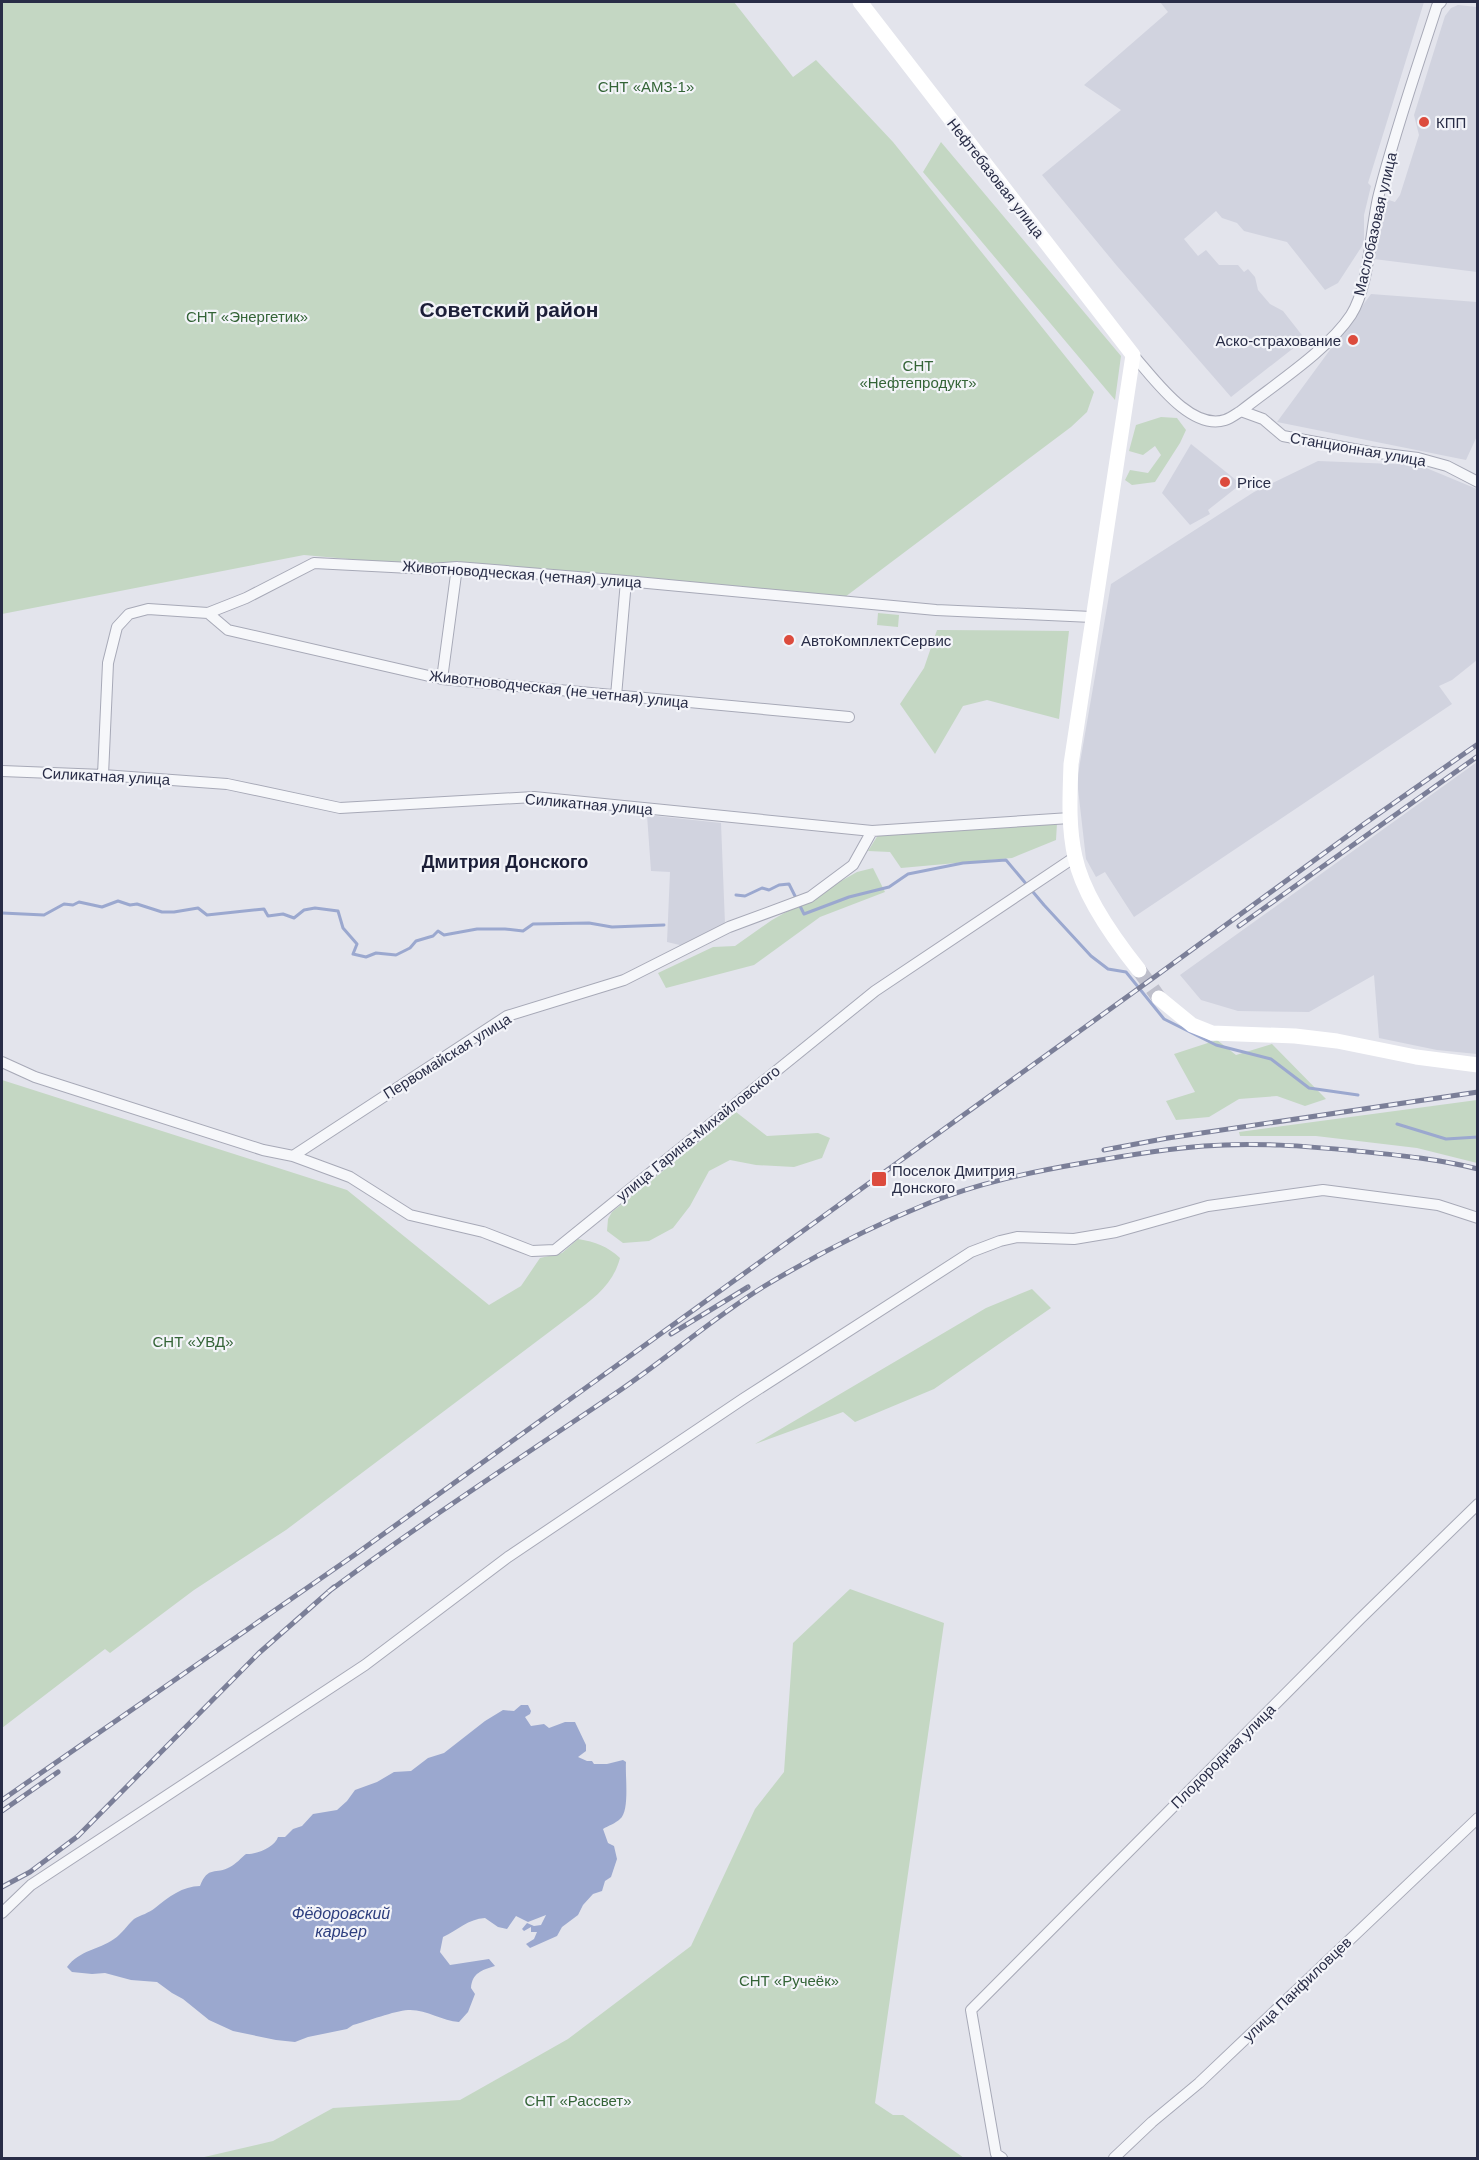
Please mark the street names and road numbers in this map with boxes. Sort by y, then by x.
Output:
street label: Нефтебазовая улица [944,115,1048,242]
street label: Маслобазовая улица [1350,150,1400,297]
street label: Станционная улица [1289,429,1428,469]
street label: Животноводческая (четная) улица [402,557,643,591]
street label: Животноводческая (не четная) улица [428,667,690,711]
street label: Силикатная улица [42,764,171,788]
street label: Силикатная улица [524,790,654,818]
street label: Первомайская улица [380,1010,514,1102]
street label: улица Гарина-Михайловского [613,1062,783,1204]
street label: Плодородная улица [1167,1700,1279,1812]
street label: улица Панфиловцев [1239,1933,1355,2045]

